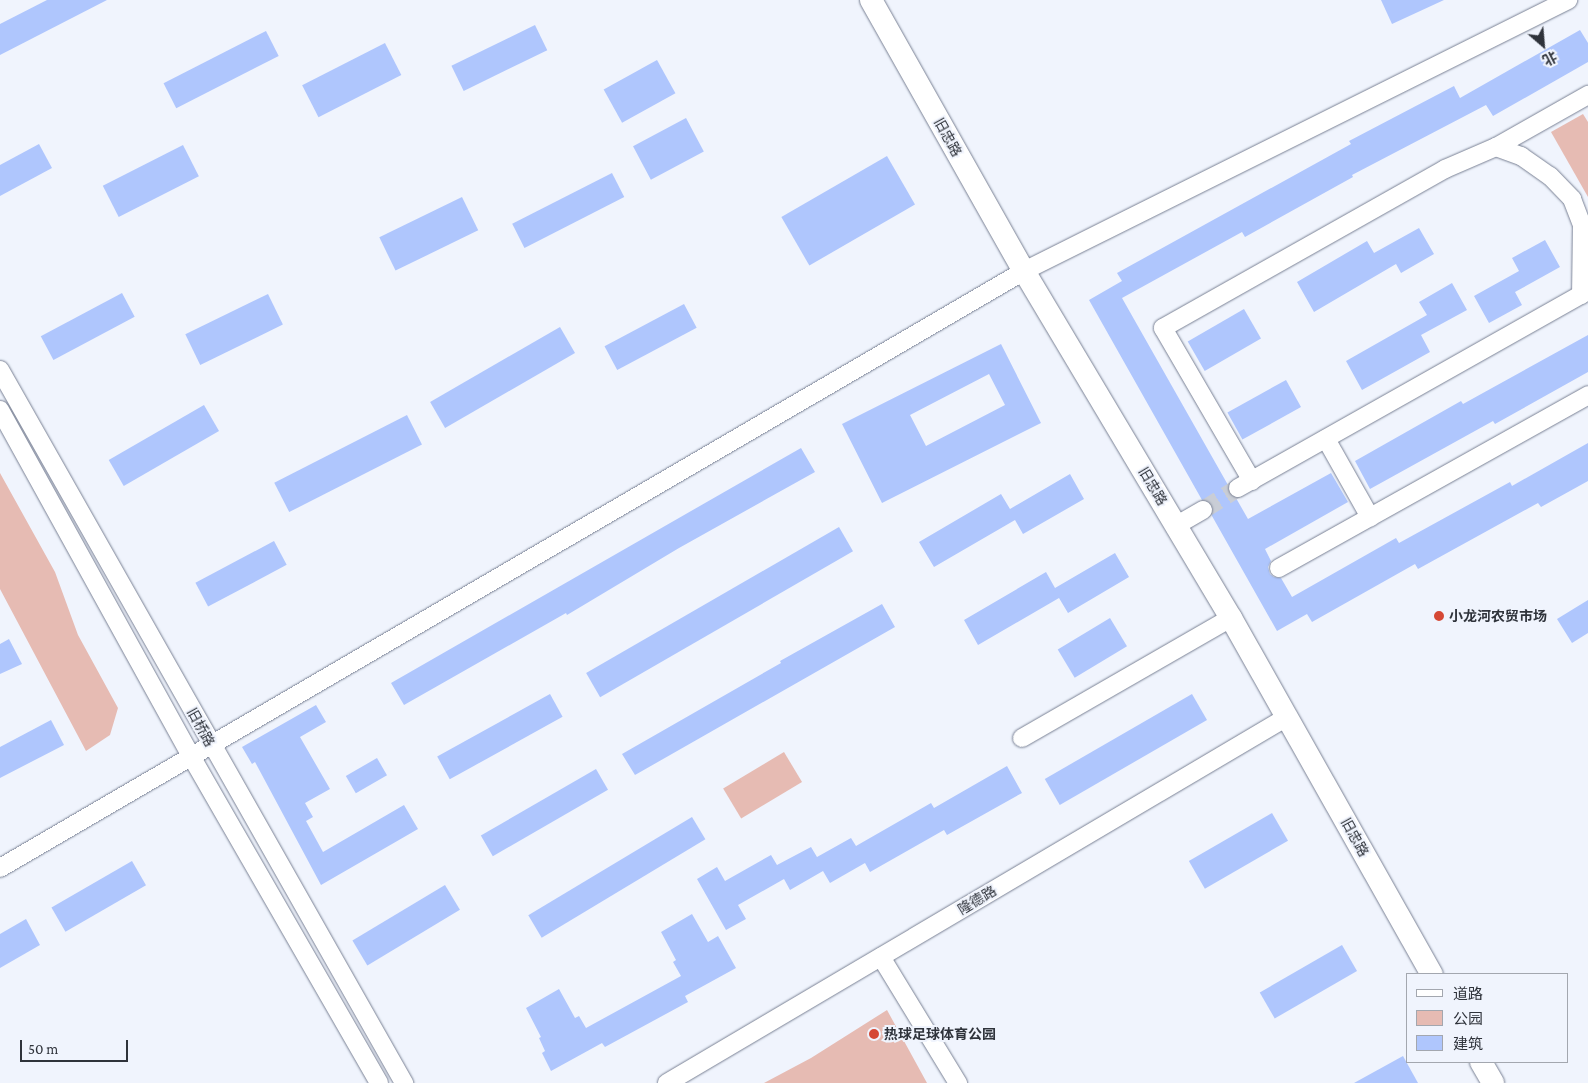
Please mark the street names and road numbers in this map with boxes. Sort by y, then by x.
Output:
street label: 旧忠路 [930,115,966,159]
street label: 旧忠路 [1135,464,1171,508]
street label: 旧桥路 [183,705,219,749]
street label: 旧忠路 [1337,815,1373,859]
street label: 隆德路 [955,882,999,918]

